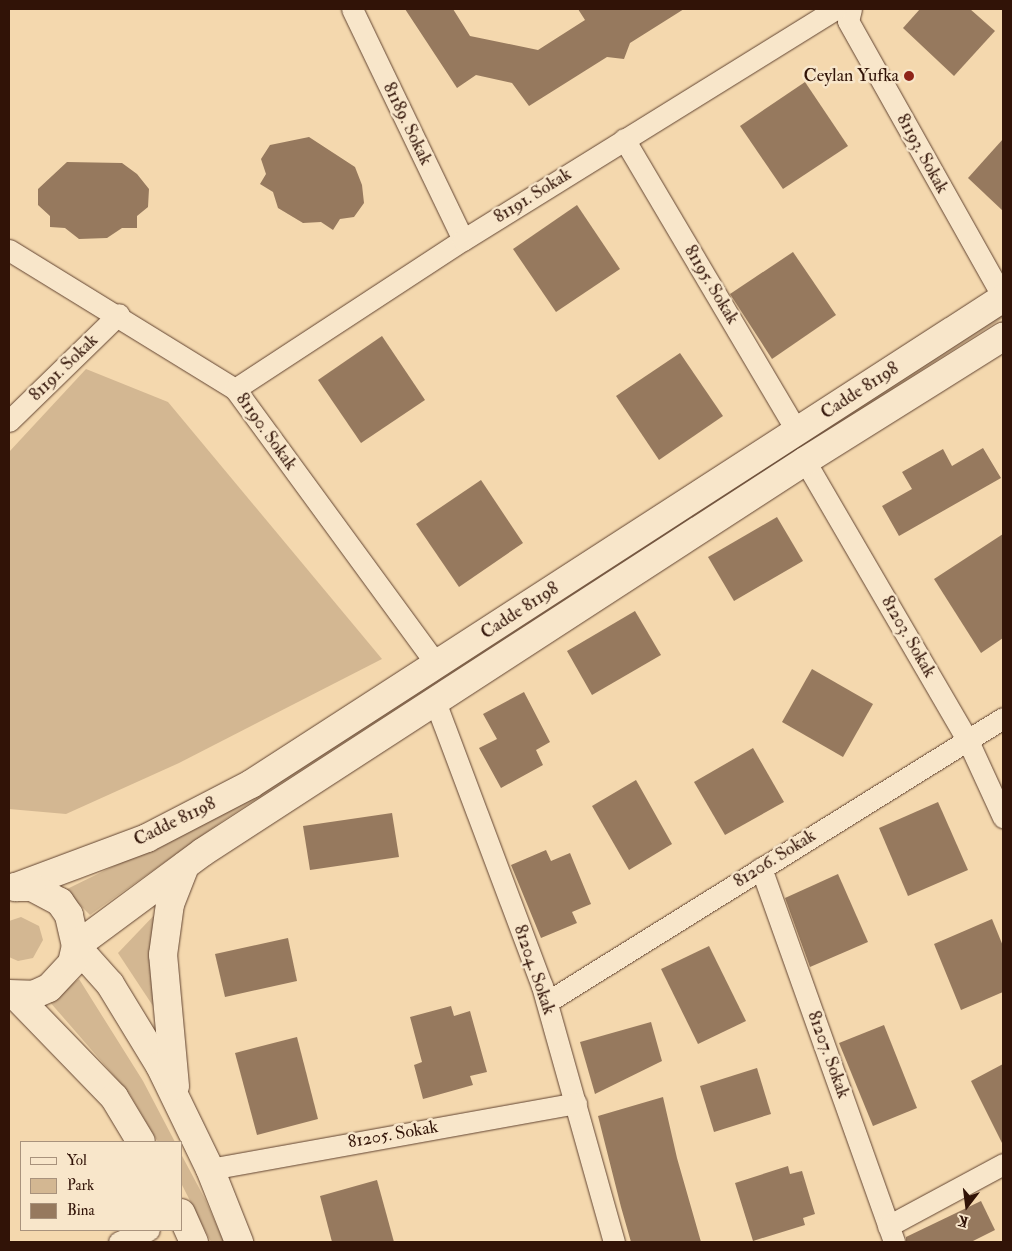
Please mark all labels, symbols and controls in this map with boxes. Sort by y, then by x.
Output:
place label: Ceylan Yufka [803,65,899,87]
marker: Ceylan Yufka [903,70,915,82]
street label: 81189. Sokak [378,79,436,169]
street label: 81193. Sokak [891,110,953,198]
street label: 81191. Sokak [490,164,576,228]
street label: 81195. Sokak [679,242,743,328]
street label: 81191. Sokak [25,330,103,406]
street label: Cadde 81198 [817,358,903,424]
street label: 81190. Sokak [231,389,301,475]
street label: Cadde 81198 [477,578,563,644]
street label: 81203. Sokak [876,592,940,682]
street label: Cadde 81198 [131,793,219,851]
street label: 81206. Sokak [730,825,820,893]
street label: 81204. Sokak [509,922,559,1018]
street label: 81207. Sokak [802,1008,854,1102]
street label: 81205. Sokak [346,1116,440,1154]
legend [20,1141,182,1231]
text: Yol [67,1151,87,1170]
text: Park [67,1176,94,1195]
north arrow [942,1181,992,1231]
text: Bina [67,1201,95,1220]
text: K [956,1211,970,1230]

